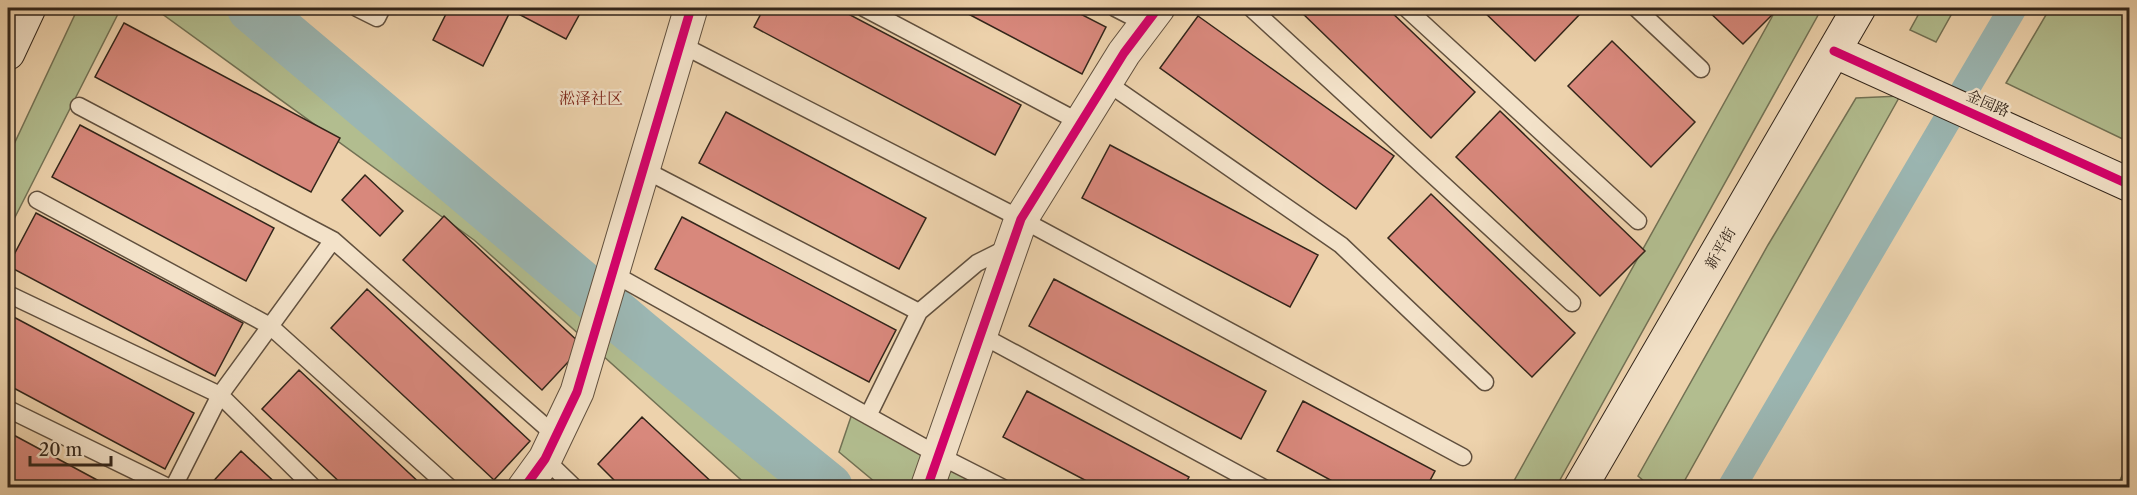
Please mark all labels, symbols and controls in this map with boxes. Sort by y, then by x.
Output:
street label: 金园路 [1964,85,2012,121]
district label: 淞泽社区 [559,88,623,108]
street label: 新平街 [1701,224,1739,272]
scale bar [30,429,111,467]
text: 20 m [39,439,83,461]

